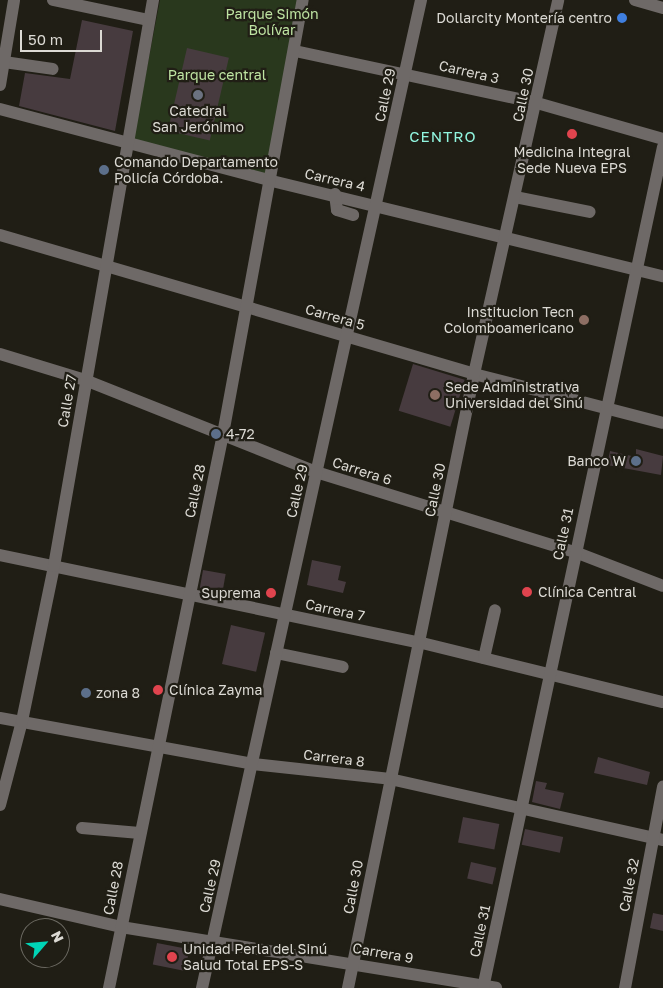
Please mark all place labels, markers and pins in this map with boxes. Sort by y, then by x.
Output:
place label: Dollarcity Montería centro [436,10,612,26]
marker: Dollarcity Montería centro [616,12,628,24]
marker: Catedral San Jerónimo [192,89,204,101]
place label: Catedral San Jerónimo [152,103,244,136]
marker: Medicina Integral Sede Nueva EPS [565,127,579,141]
place label: Medicina Integral Sede Nueva EPS [514,144,630,176]
place label: Comando Departamento Policía Córdoba. [114,154,278,186]
marker: Comando Departamento Policía Córdoba. [98,164,110,176]
place label: Institucion Tecn Colomboamericano [444,304,574,336]
marker: Institucion Tecn Colomboamericano [578,314,590,326]
place label: Sede Administrativa Universidad del Sinú [445,379,583,412]
marker: Sede Administrativa Universidad del Sinú [429,389,441,401]
place label: 4-72 [226,426,255,442]
marker: 4-72 [210,428,222,440]
place label: Banco W [567,453,626,469]
marker: Banco W [630,455,642,467]
place label: Clínica Central [538,584,637,600]
place label: Suprema [201,585,261,601]
marker: Clínica Central [520,585,534,599]
marker: Suprema [265,587,277,599]
place label: Clínica Zayma [169,682,262,698]
marker: Clínica Zayma [151,683,165,697]
place label: zona 8 [96,685,140,701]
marker: zona 8 [80,687,92,699]
place label: Unidad Perla del Sinú Salud Total EPS-S [183,941,327,974]
marker: Unidad Perla del Sinú Salud Total EPS-S [165,950,179,964]

